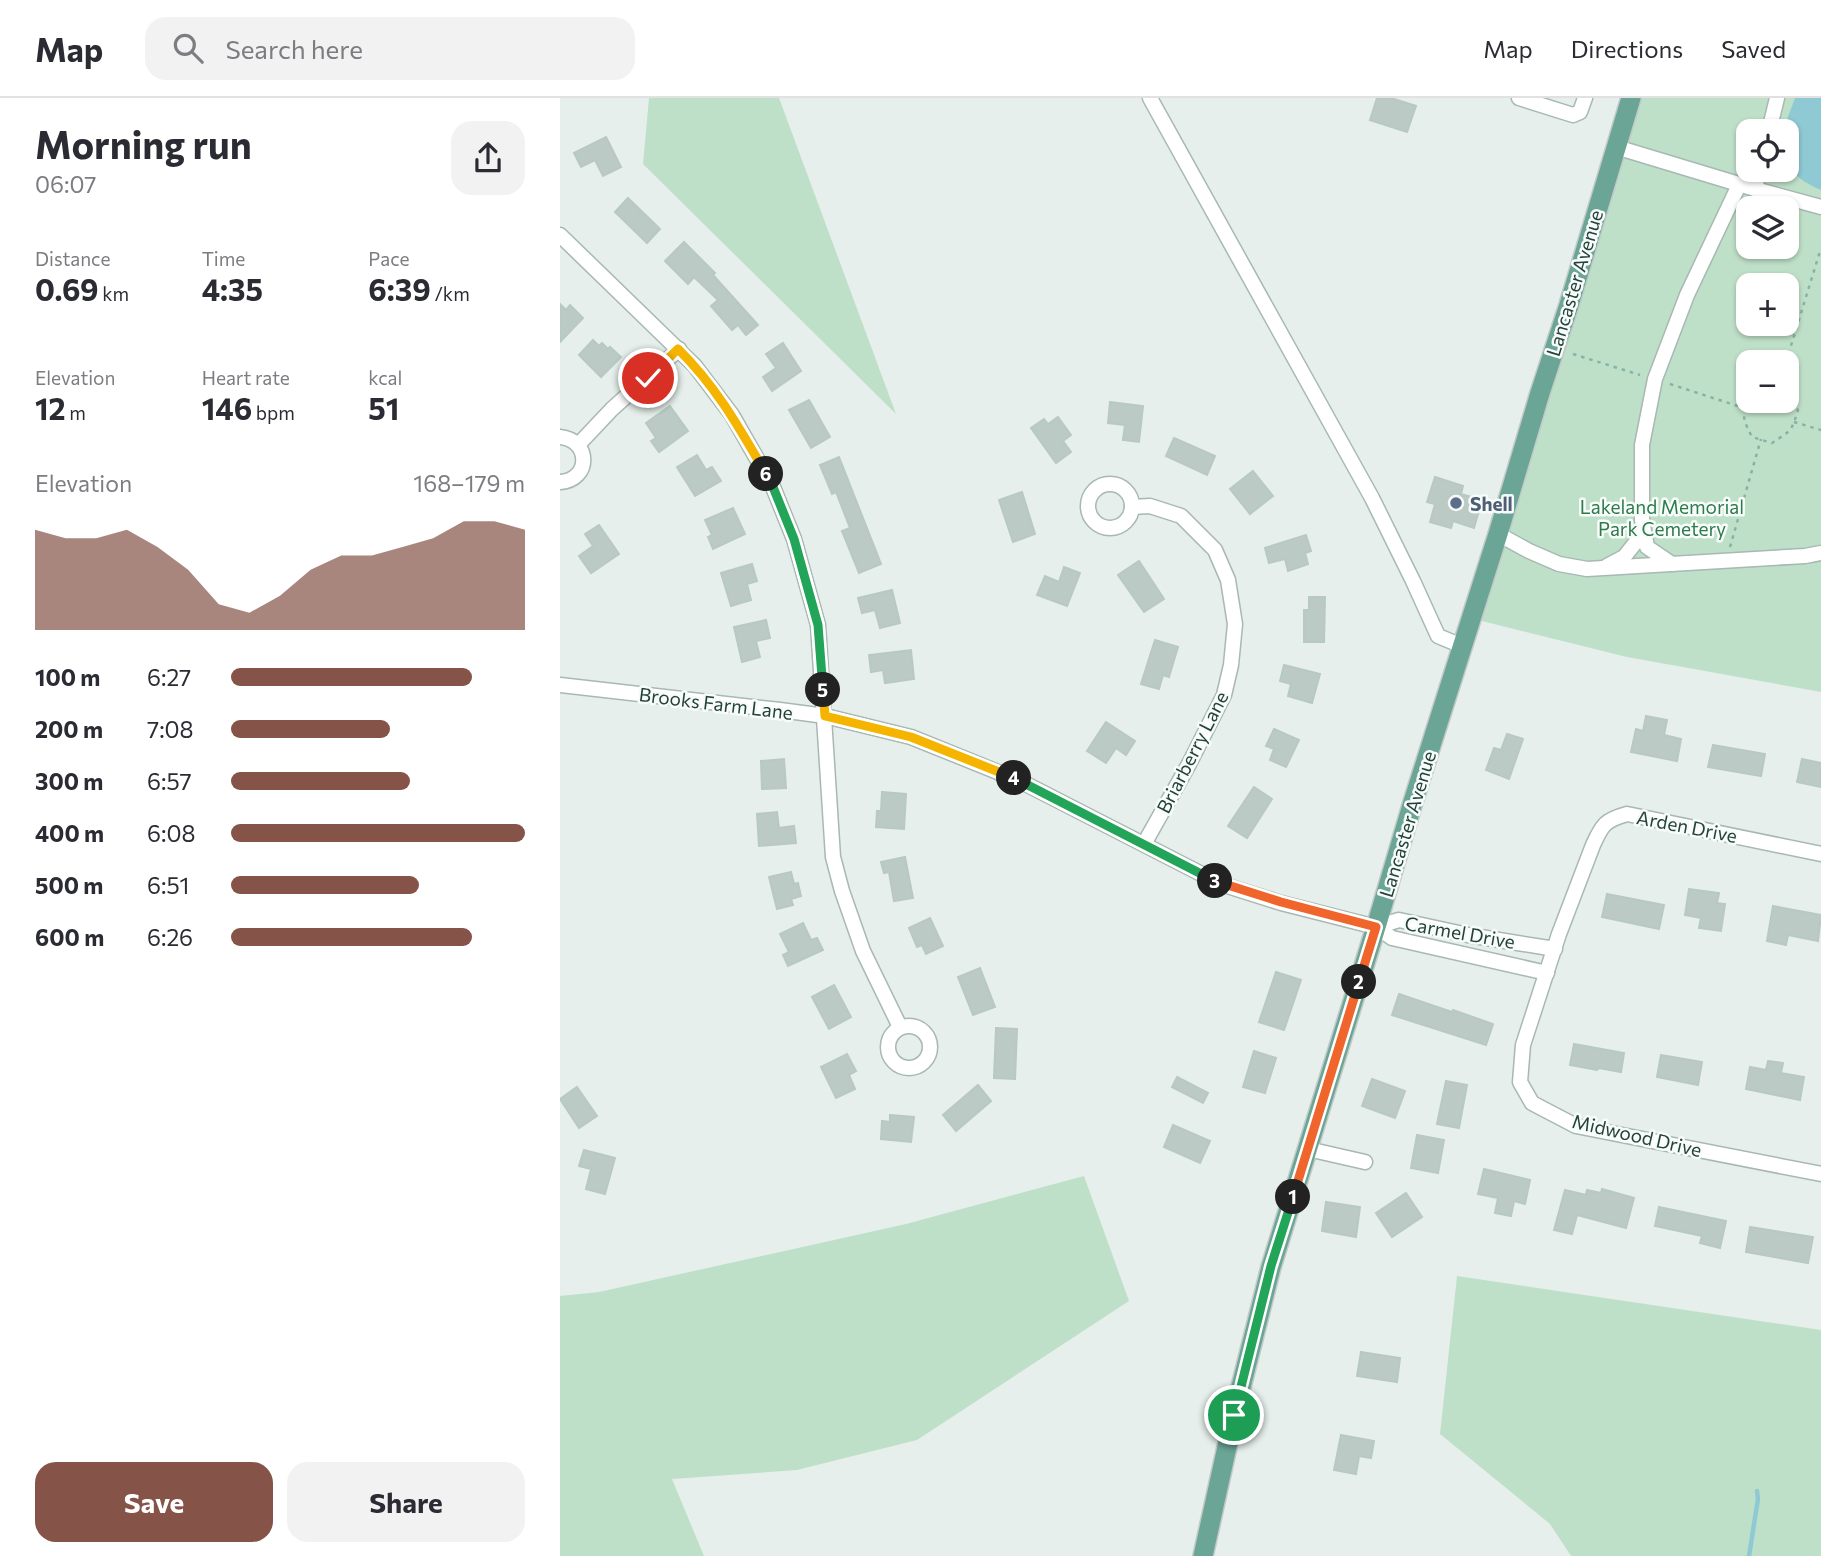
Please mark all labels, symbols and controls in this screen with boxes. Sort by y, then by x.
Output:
search box [145,17,635,80]
text: Map [35,28,103,69]
icon: search [169,29,207,67]
text: Search here [225,33,363,64]
text: Map [1483,34,1533,63]
text: Directions [1571,34,1683,63]
text: Saved [1721,34,1786,63]
map controls [1736,119,1799,413]
button: locate [1736,119,1799,182]
text: Morning run [35,120,252,167]
button: share [451,121,525,195]
text: 06:07 [35,170,96,198]
button: layers [1736,196,1799,259]
street label: Lancaster Avenue [1541,207,1607,359]
text: Distance [35,247,111,270]
text: Time [202,247,245,270]
text: Pace [368,247,410,270]
text: 0.69 [35,270,99,307]
text: 4:35 [202,270,263,307]
text: 6:39 [368,270,431,307]
button: + [1736,273,1799,336]
text: km [99,282,129,305]
text: /km [431,282,470,305]
pin [618,348,678,408]
button: − [1736,350,1799,413]
icon: check [629,359,667,397]
text: Elevation [35,366,115,389]
text: Heart rate [202,366,290,389]
text: kcal [368,366,402,389]
text: 12 [35,389,66,426]
text: 146 [202,389,252,426]
text: 51 [368,389,399,426]
text: m [66,401,86,424]
text: bpm [252,401,295,424]
pin: 6 [748,456,784,492]
text: 6 [760,462,771,485]
text: Elevation [35,469,132,497]
text: 168–179 m [413,469,525,497]
place label: Shell [1470,492,1513,515]
marker: Shell [1448,495,1464,511]
park label: Lakeland Memorial Park Cemetery [1580,495,1744,540]
text: 100 m [35,663,100,691]
text: 6:27 [147,663,191,691]
pin: 5 [806,672,840,708]
text: 5 [817,678,828,701]
street label: Brooks Farm Lane [638,682,794,724]
street label: Briarberry Lane [1151,687,1233,817]
text: 200 m [35,715,103,743]
text: 7:08 [147,715,194,743]
street label: Lancaster Avenue [1374,748,1440,900]
pin: 4 [996,760,1032,796]
text: 4 [1008,766,1019,789]
text: 300 m [35,767,103,795]
text: 6:57 [147,767,192,795]
street label: Arden Drive [1635,805,1739,847]
text: 400 m [35,819,104,847]
text: 6:08 [147,819,195,847]
pin: 3 [1198,864,1232,898]
text: 3 [1209,869,1220,892]
text: 500 m [35,871,103,899]
text: 6:51 [147,871,189,899]
street label: Carmel Drive [1403,911,1517,953]
text: 600 m [35,923,104,951]
text: 6:26 [147,923,193,951]
pin: 2 [1342,964,1376,1000]
text: 2 [1353,970,1364,993]
street label: Midwood Drive [1570,1109,1704,1161]
pin: 1 [1276,1180,1310,1214]
text: 1 [1288,1185,1297,1208]
pin [1204,1385,1264,1445]
icon: arrive [1215,1396,1253,1434]
button: Save [35,1462,273,1542]
button: Share [287,1462,525,1542]

